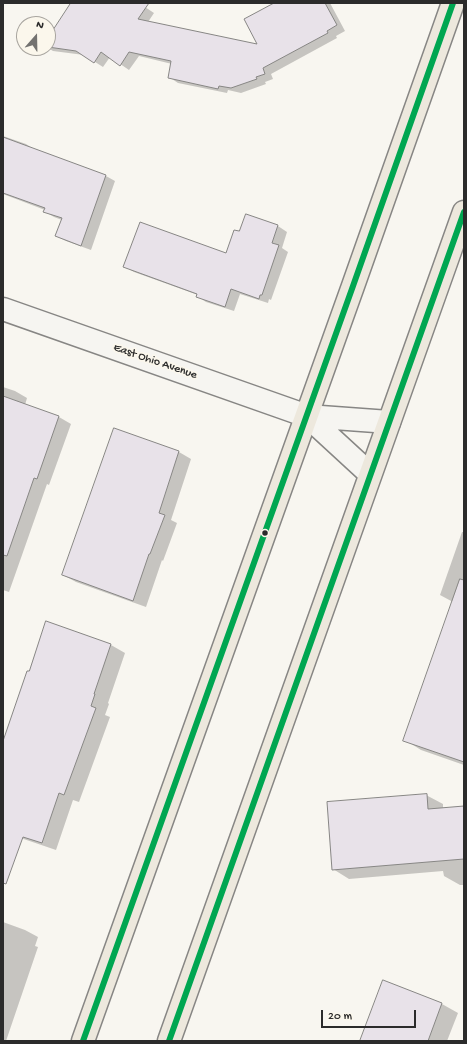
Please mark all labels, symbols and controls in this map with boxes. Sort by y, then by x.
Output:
north arrow [16,16,56,56]
text: N [34,19,45,33]
street label: East Ohio Avenue [111,341,199,383]
unlabelled marker [260,528,270,538]
scale bar [323,1002,418,1028]
text: 20 m [328,1010,352,1024]

